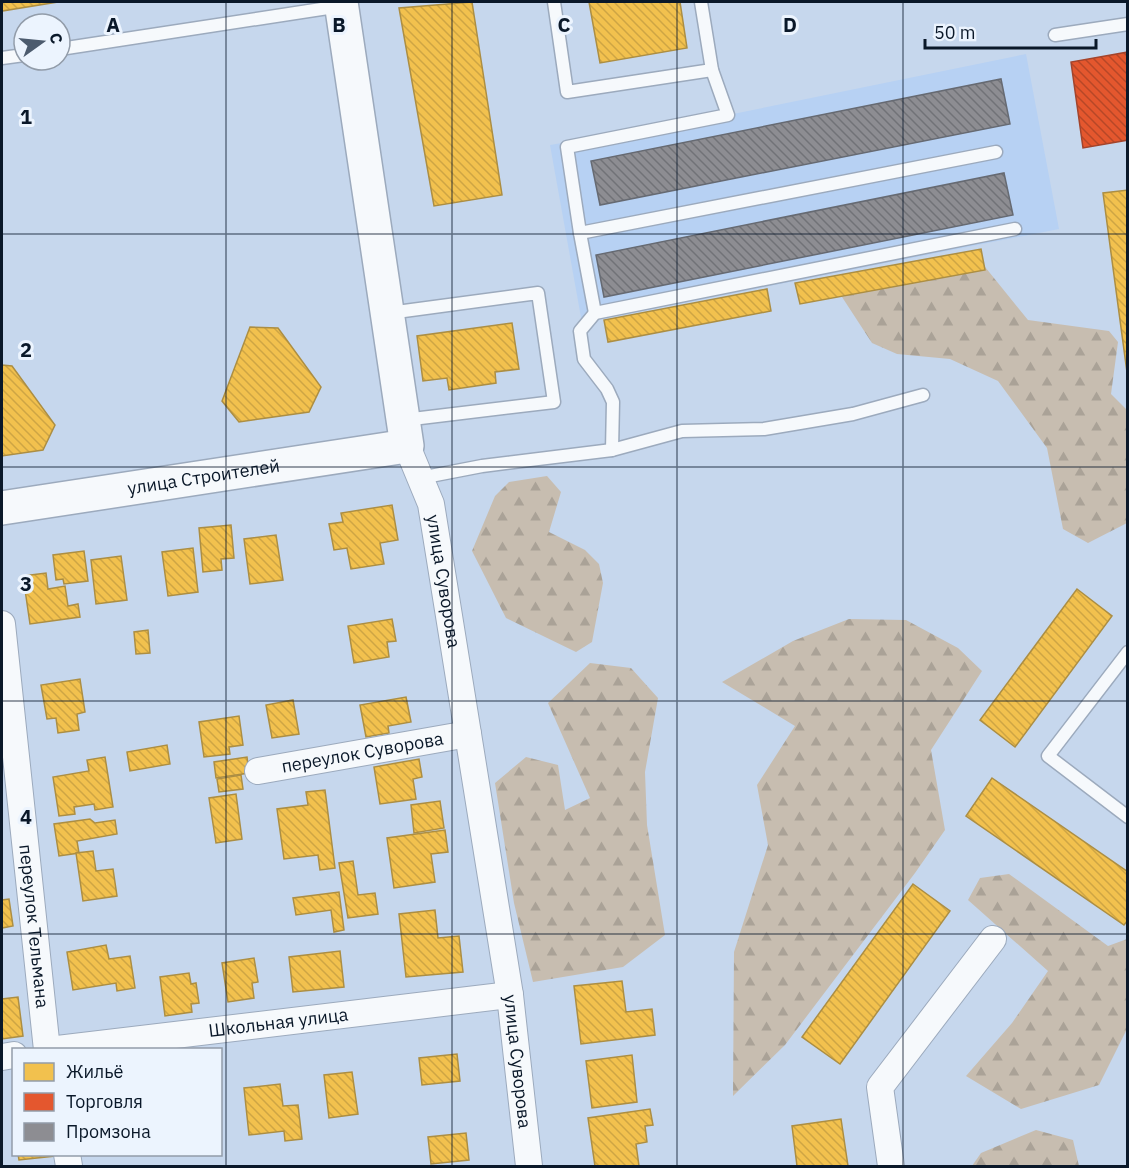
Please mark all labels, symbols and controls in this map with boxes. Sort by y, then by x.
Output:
text: A [106,11,120,38]
text: B [332,11,346,38]
text: C [557,11,571,38]
text: D [783,11,797,38]
north arrow [12,12,72,72]
scale bar [925,12,1096,50]
text: 50 m [934,21,976,44]
text: С [45,30,67,46]
text: 1 [20,103,32,130]
text: 2 [20,336,32,363]
street label: улица Строителей [126,454,281,500]
street label: улица Суворова [422,513,466,650]
text: 3 [20,570,32,597]
street label: переулок Суворова [280,726,445,778]
text: 4 [20,803,32,830]
street label: переулок Тельмана [14,843,55,1010]
street label: улица Суворова [499,993,537,1130]
street label: Школьная улица [207,1002,350,1042]
legend [12,1048,222,1156]
text: Жильё [66,1060,124,1083]
text: Торговля [66,1090,143,1113]
text: Промзона [66,1120,151,1143]

